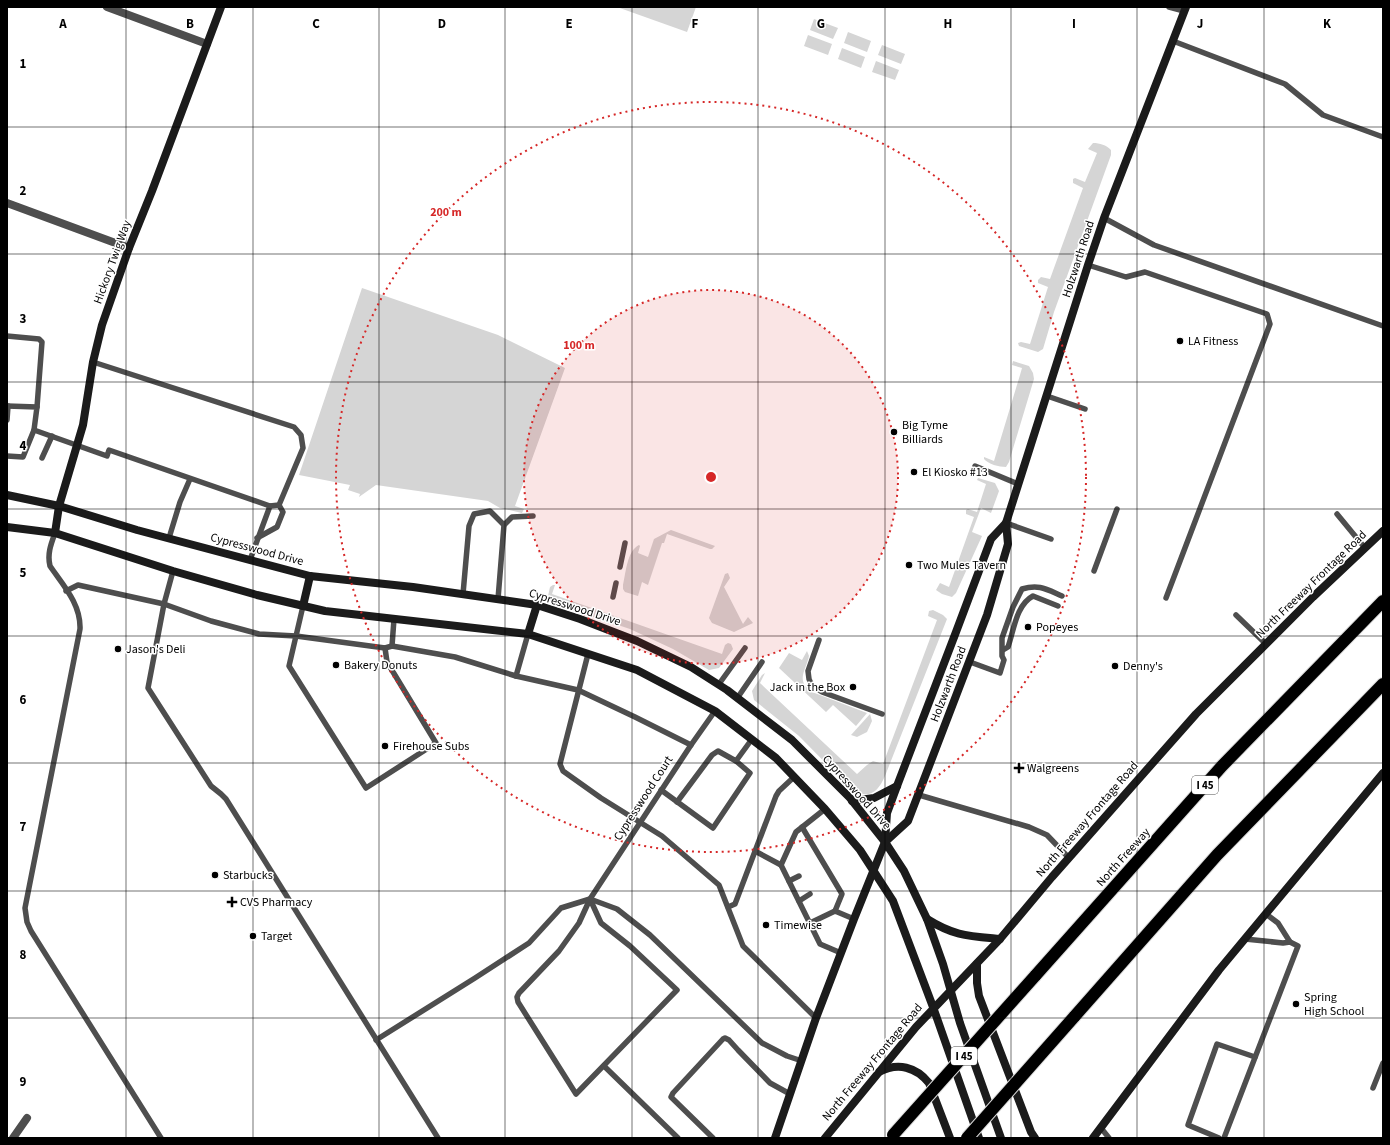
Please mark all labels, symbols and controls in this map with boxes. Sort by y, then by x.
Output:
text: A [58,15,67,33]
text: B [186,15,194,33]
text: C [312,15,320,33]
text: D [438,15,446,33]
text: E [565,15,573,33]
text: F [692,15,699,33]
text: G [817,15,825,33]
text: H [944,15,952,33]
text: I [1072,15,1076,33]
text: J [1197,15,1203,33]
text: K [1323,15,1332,33]
text: 1 [20,55,27,73]
text: 2 [20,182,27,200]
text: 200 m [430,204,462,221]
street label: Hickory Twig Way [89,218,136,306]
street label: Holzwarth Road [1058,219,1099,300]
text: 3 [20,310,27,328]
place label: LA Fitness [1188,333,1238,350]
marker: LA Fitness [1175,336,1185,346]
text: 100 m [563,337,595,354]
place label: Big Tyme Billiards [902,417,948,448]
marker: Big Tyme Billiards [889,427,899,437]
text: 4 [20,437,27,455]
place label: El Kiosko #13 [922,464,988,481]
marker: El Kiosko #13 [909,467,919,477]
centre of rings [704,470,718,484]
street label: North Freeway Frontage Road [1252,527,1371,642]
street label: Cypresswood Drive [208,529,305,570]
place label: Two Mules Tavern [917,557,1006,574]
marker: Two Mules Tavern [904,560,914,570]
text: 5 [20,564,27,582]
street label: Cypresswood Drive [527,585,623,630]
place label: Popeyes [1036,619,1078,636]
marker: Popeyes [1023,622,1033,632]
place label: Jason's Deli [126,641,185,658]
marker: Jason's Deli [113,644,123,654]
street label: Holzwarth Road [926,644,971,725]
place label: Bakery Donuts [344,657,417,674]
place label: Denny's [1123,658,1163,675]
marker: Bakery Donuts [331,660,341,670]
marker: Denny's [1110,661,1120,671]
place label: Jack in the Box [770,679,846,696]
marker: Jack in the Box [848,682,858,692]
text: 6 [20,691,27,709]
place label: Firehouse Subs [393,738,469,755]
marker: Firehouse Subs [380,741,390,751]
street label: Cypresswood Drive [818,751,895,834]
street label: Cypresswood Court [610,753,677,844]
street label: North Freeway Frontage Road [1033,758,1141,880]
place label: Walgreens [1027,760,1079,777]
marker: Walgreens [1014,763,1024,773]
road number: I 45 [1192,776,1218,794]
text: 7 [20,818,27,836]
street label: North Freeway [1093,825,1153,889]
place label: Starbucks [223,867,273,884]
marker: Starbucks [210,870,220,880]
place label: CVS Pharmacy [240,894,313,911]
marker: CVS Pharmacy [227,897,237,907]
place label: Timewise [774,917,822,934]
marker: Timewise [761,920,771,930]
place label: Target [261,928,292,945]
marker: Target [248,931,258,941]
text: 8 [20,946,27,964]
place label: Spring High School [1304,989,1364,1020]
marker: Spring High School [1291,999,1301,1009]
street label: North Freeway Frontage Road [818,1000,927,1125]
road number: I 45 [951,1047,977,1065]
text: 9 [20,1073,27,1091]

